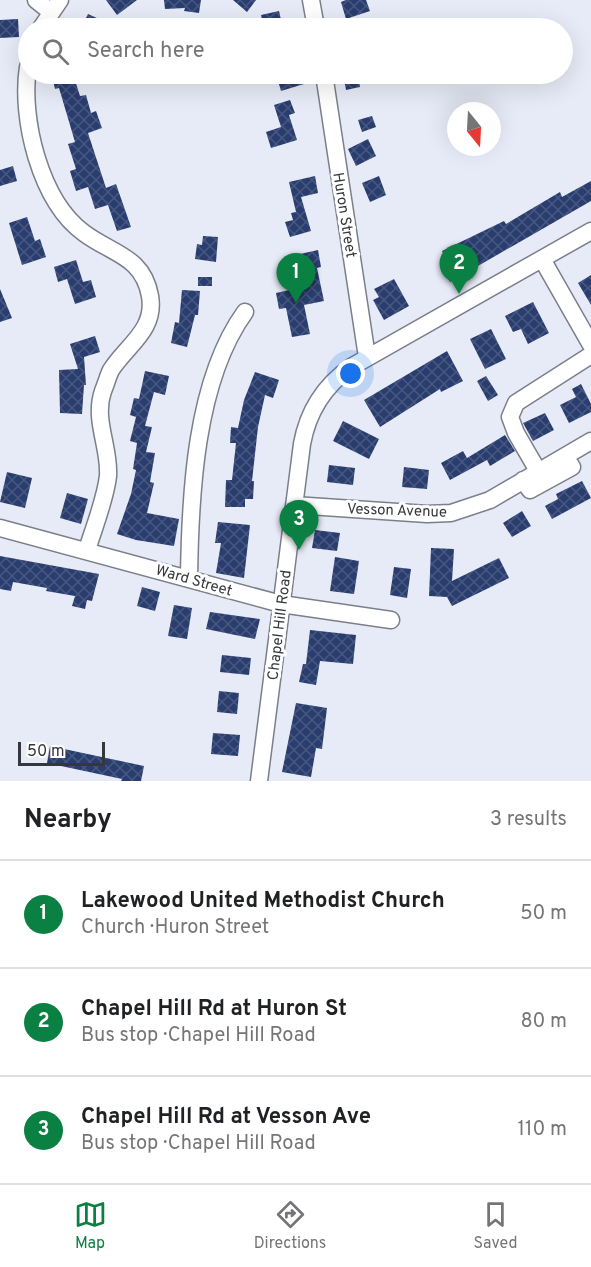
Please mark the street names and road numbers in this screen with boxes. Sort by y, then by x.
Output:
street label: Huron Street [327,171,360,259]
street label: Vesson Avenue [347,500,447,523]
street label: Ward Street [153,561,234,601]
street label: Chapel Hill Road [264,569,297,681]

